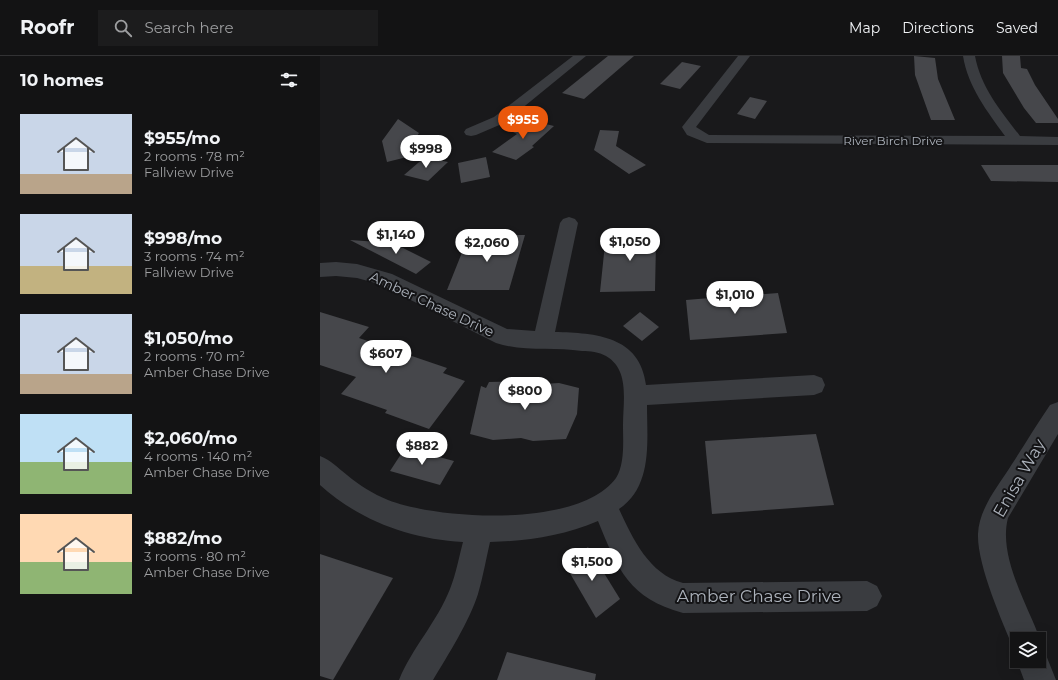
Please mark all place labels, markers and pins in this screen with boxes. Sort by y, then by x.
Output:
pin: $955 [499,106,547,140]
pin: $998 [402,135,450,169]
pin: $1,140 [363,221,429,255]
pin: $1,050 [597,228,663,262]
pin: $2,060 [454,229,520,263]
pin: $1,010 [702,281,768,315]
pin: $607 [362,340,410,374]
pin: $800 [501,377,549,411]
pin: $882 [398,432,446,466]
pin: $1,500 [559,548,625,582]

